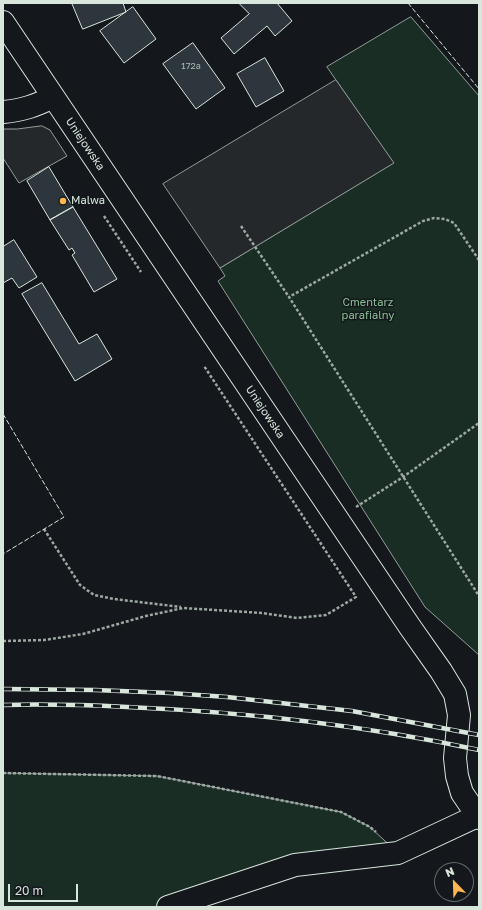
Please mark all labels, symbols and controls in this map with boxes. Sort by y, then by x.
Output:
house number: 172a [181,61,201,71]
street label: Uniejowska [63,115,107,173]
place label: Malwa [71,194,105,208]
marker: Malwa [58,196,68,206]
park label: Cmentarz parafialny [342,296,394,322]
street label: Uniejowska [243,383,287,441]
north arrow [434,862,474,902]
text: N [443,864,456,879]
scale bar [10,876,80,902]
text: 20 m [15,883,43,898]

